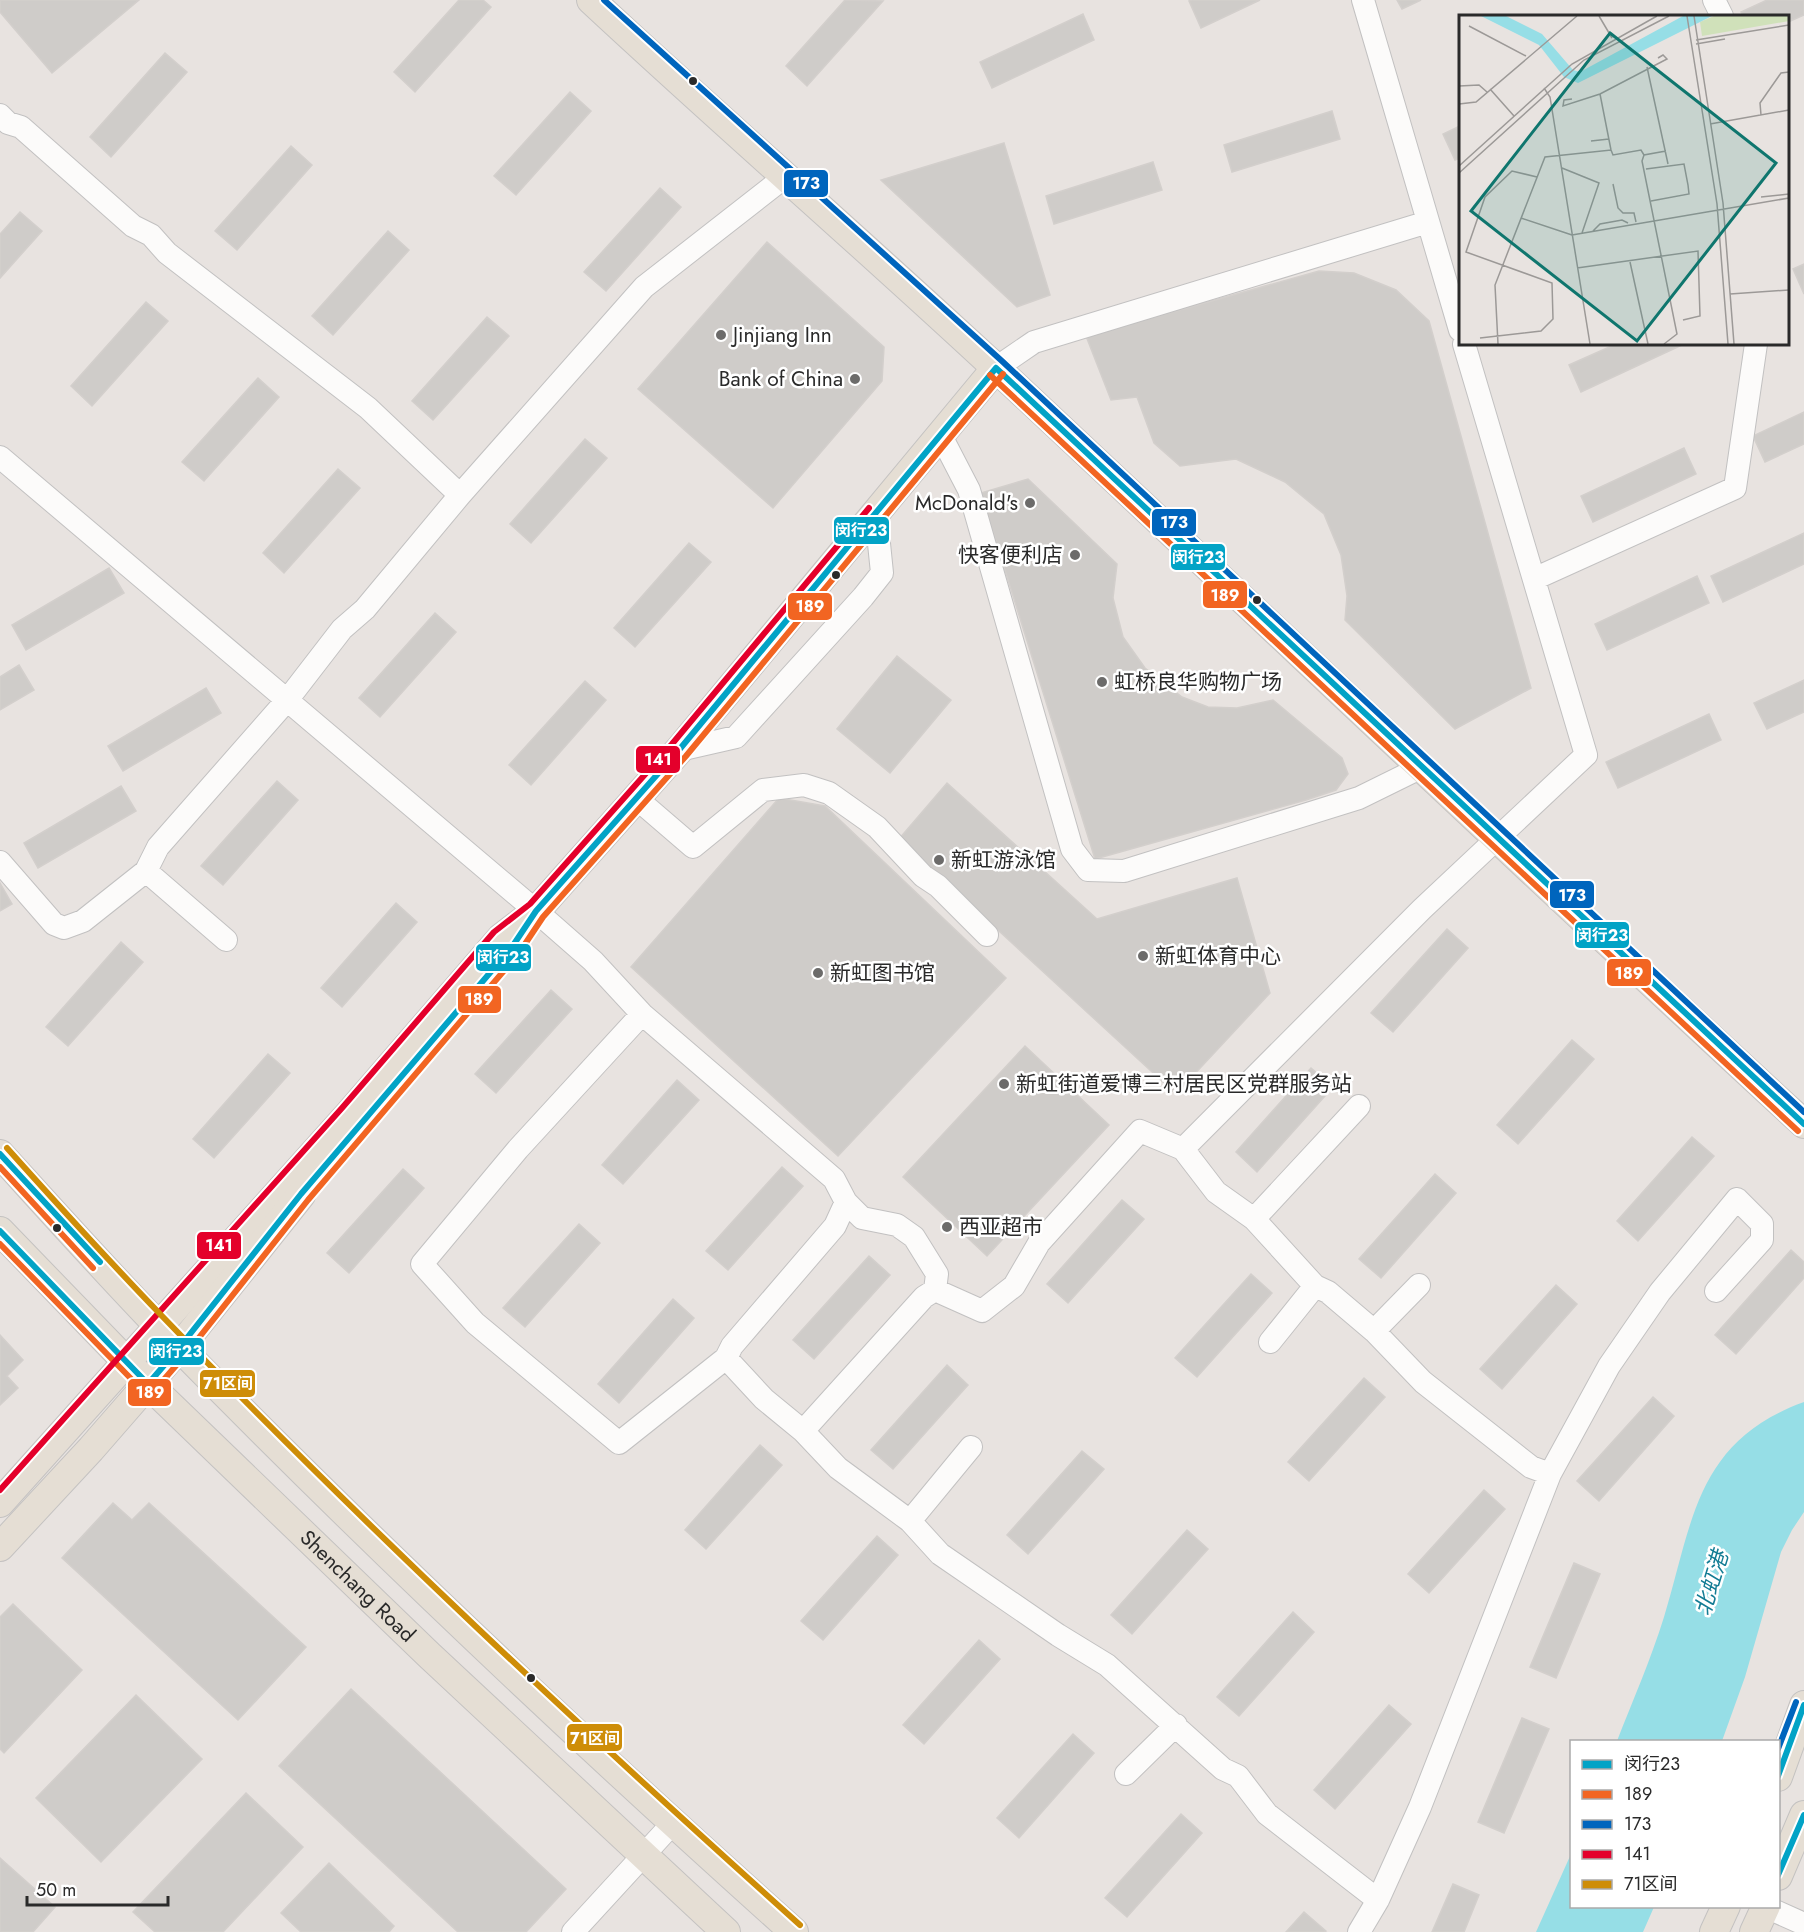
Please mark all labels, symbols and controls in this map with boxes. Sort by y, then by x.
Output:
inset map [1459,15,1789,345]
unlabelled marker [687,75,699,87]
line badge: 173 [783,169,829,198]
text: 173 [792,172,820,195]
place label: Jinjiang Inn [730,320,832,350]
marker: Jinjiang Inn [714,328,728,342]
place label: Bank of China [719,364,843,394]
marker: Bank of China [848,372,862,386]
place label: McDonald's [915,488,1018,518]
marker: McDonald's [1023,496,1037,510]
line badge: 173 [1151,508,1197,537]
text: 173 [1160,511,1188,534]
line badge: 闵行23 [833,516,890,545]
text: 闵行23 [835,519,887,542]
place label: 快客便利店 [958,540,1063,570]
line badge: 闵行23 [1170,543,1226,571]
text: 闵行23 [1172,546,1224,569]
marker: 快客便利店 [1068,548,1082,562]
unlabelled marker [830,569,842,581]
line badge: 189 [1202,580,1248,609]
text: 189 [1211,584,1239,607]
line badge: 189 [787,592,833,621]
unlabelled marker [1251,594,1263,606]
text: 189 [796,595,824,618]
place label: 虹桥良华购物广场 [1114,667,1282,697]
marker: 虹桥良华购物广场 [1095,675,1109,689]
line badge: 141 [635,745,681,774]
text: 141 [644,748,672,771]
place label: 新虹游泳馆 [951,845,1056,875]
marker: 新虹游泳馆 [932,853,946,867]
line badge: 173 [1549,880,1595,909]
text: 173 [1558,884,1586,907]
line badge: 闵行23 [1574,921,1630,949]
text: 闵行23 [1576,924,1628,947]
place label: 新虹体育中心 [1155,941,1281,971]
line badge: 闵行23 [475,943,532,972]
text: 闵行23 [477,946,529,969]
marker: 新虹体育中心 [1136,949,1150,963]
place label: 新虹图书馆 [830,958,935,988]
line badge: 189 [1606,958,1652,987]
text: 189 [1615,962,1643,985]
marker: 新虹图书馆 [811,966,825,980]
line badge: 189 [457,985,502,1014]
text: 189 [465,988,493,1011]
place label: 新虹街道爱博三村居民区党群服务站 [1016,1069,1352,1099]
marker: 新虹街道爱博三村居民区党群服务站 [997,1077,1011,1091]
place label: 西亚超市 [959,1212,1043,1242]
marker: 西亚超市 [940,1220,954,1234]
unlabelled marker [51,1222,63,1234]
line badge: 141 [196,1231,242,1260]
text: 141 [205,1234,233,1257]
line badge: 闵行23 [148,1337,205,1366]
text: 闵行23 [150,1340,202,1363]
line badge: 71区间 [199,1369,256,1398]
text: 71区间 [203,1372,253,1395]
line badge: 189 [127,1378,172,1407]
text: 189 [136,1381,164,1404]
street label: Shenchang Road [293,1523,422,1649]
water label: 北虹港 [1686,1544,1737,1619]
unlabelled marker [525,1672,537,1684]
line badge: 71区间 [566,1723,623,1752]
text: 71区间 [570,1727,620,1750]
legend [1570,1740,1780,1908]
text: 闵行23 [1624,1751,1680,1777]
text: 189 [1624,1781,1652,1807]
text: 173 [1624,1811,1652,1837]
text: 141 [1624,1841,1651,1867]
scale bar [27,1869,168,1907]
text: 71区间 [1624,1871,1678,1897]
text: 50 m [36,1877,76,1903]

